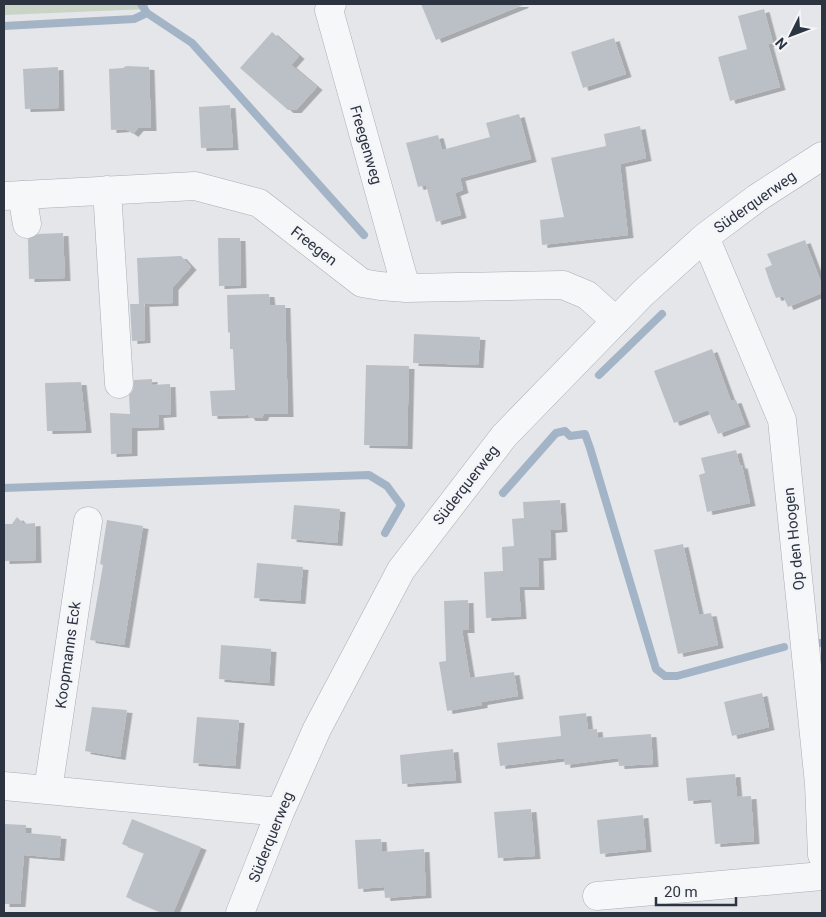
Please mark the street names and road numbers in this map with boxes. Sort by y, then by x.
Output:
street label: Freegenweg [346,103,386,187]
street label: Süderquerweg [710,167,800,237]
street label: Freegen [287,222,341,270]
street label: Süderquerweg [429,442,503,528]
street label: Op den Hoogen [780,487,808,591]
street label: Koopmanns Eck [52,600,84,710]
street label: Süderquerweg [245,789,297,885]

